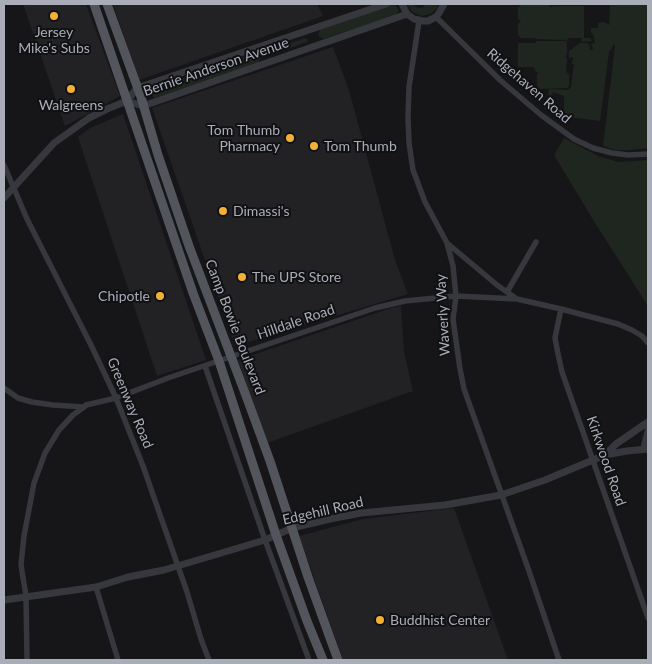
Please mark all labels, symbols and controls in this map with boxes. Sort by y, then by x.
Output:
marker: Jersey Mike's Subs [48,10,60,22]
place label: Jersey Mike's Subs [18,24,90,56]
street label: Bernie Anderson Avenue [141,34,291,100]
street label: Ridgehaven Road [484,45,574,127]
marker: Walgreens [65,83,77,95]
place label: Walgreens [39,97,103,113]
place label: Tom Thumb Pharmacy [207,122,280,154]
marker: Tom Thumb Pharmacy [284,132,296,144]
place label: Tom Thumb [324,138,397,154]
marker: Tom Thumb [308,140,320,152]
place label: Dimassi's [233,203,290,219]
marker: Dimassi's [217,205,229,217]
street label: Camp Bowie Boulevard [201,257,269,397]
place label: The UPS Store [252,269,341,285]
marker: The UPS Store [236,271,248,283]
street label: Waverly Way [432,274,454,356]
place label: Chipotle [98,288,150,304]
marker: Chipotle [154,290,166,302]
street label: Hilldale Road [255,301,337,343]
street label: Greenway Road [103,355,157,451]
street label: Kirkwood Road [583,414,629,508]
street label: Edgehill Road [281,494,365,528]
place label: Buddhist Center [390,612,490,628]
marker: Buddhist Center [374,614,386,626]

